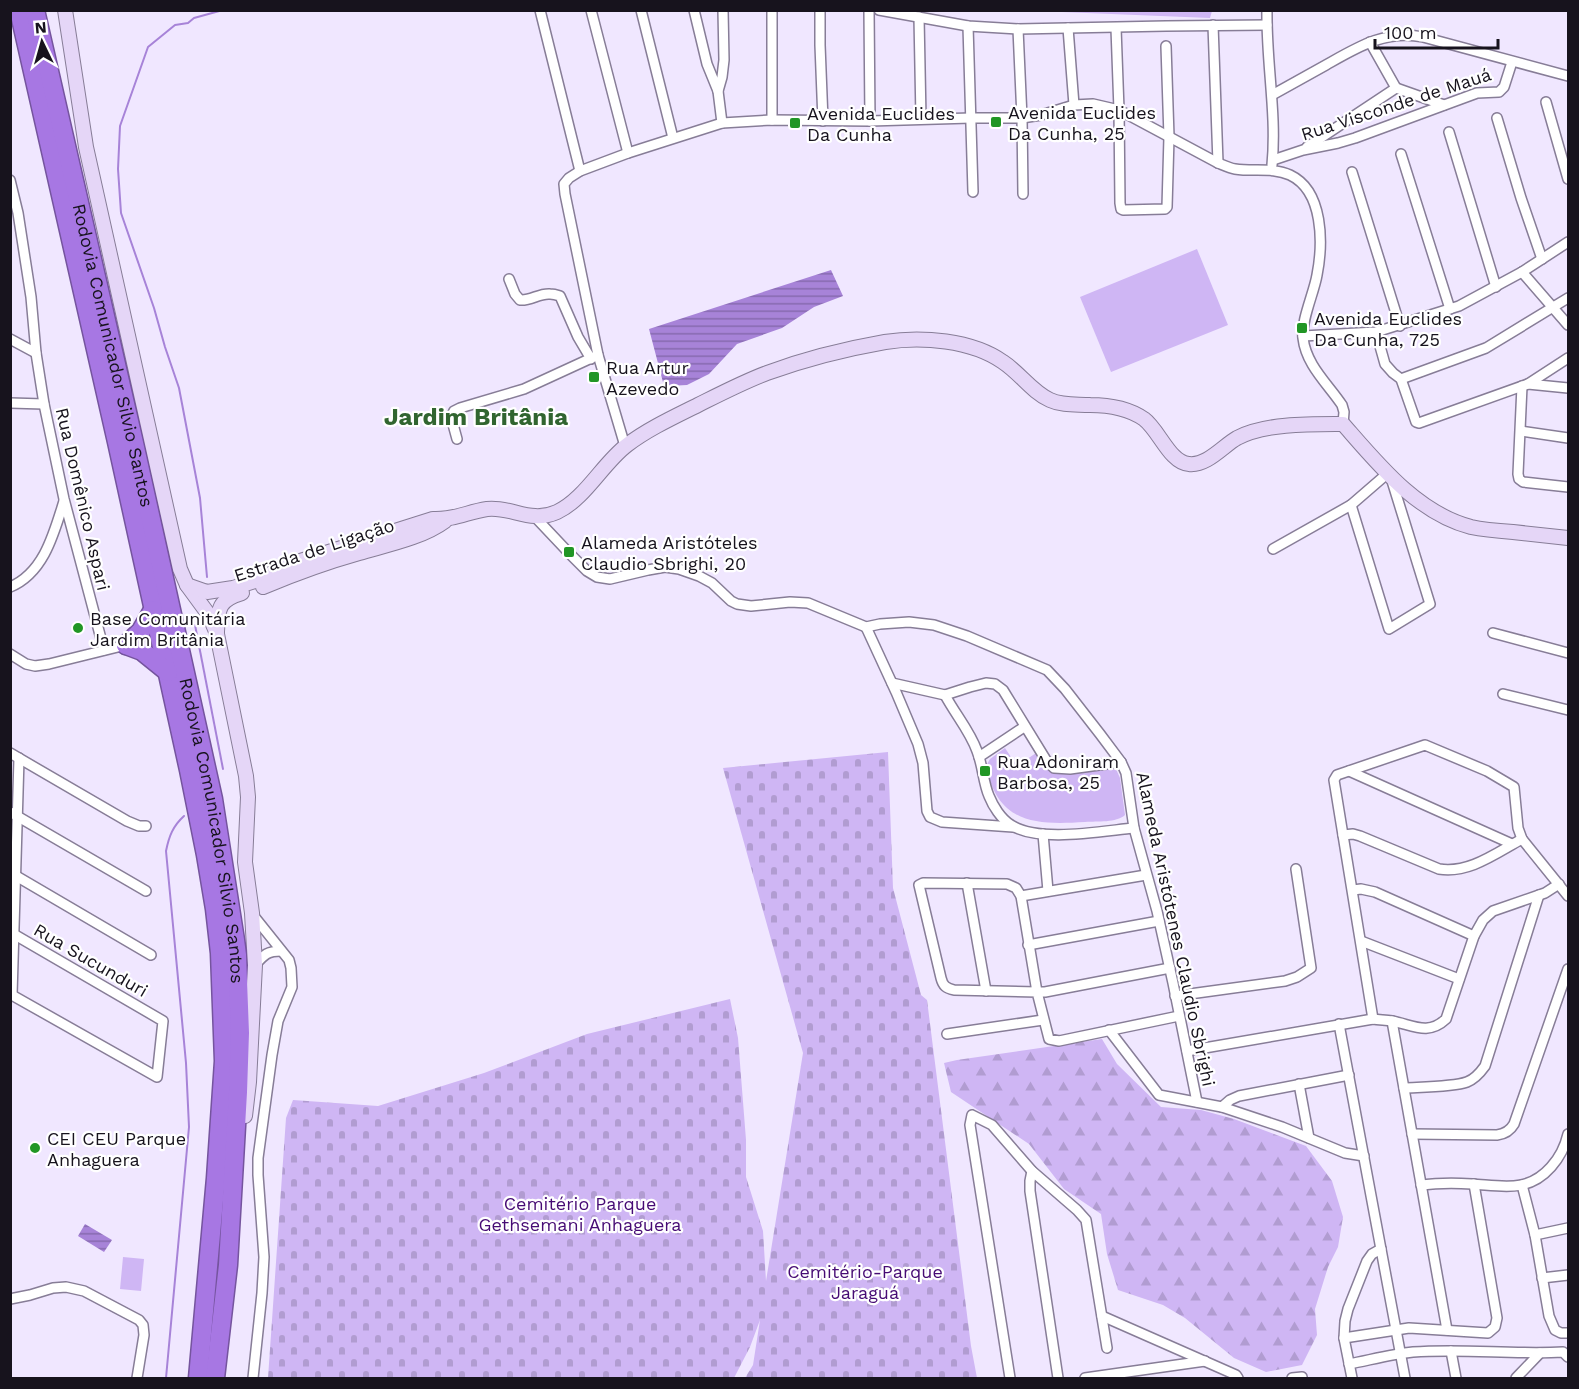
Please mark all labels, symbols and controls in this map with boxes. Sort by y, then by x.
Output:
north arrow [12,12,72,72]
scale bar [1375,12,1498,50]
text: N [34,18,47,38]
text: 100 m [1384,22,1437,43]
street label: Rua Visconde de Mauá [1298,63,1494,145]
place label: Avenida Euclides Da Cunha, 25 [1008,102,1156,144]
place label: Avenida Euclides Da Cunha [807,103,955,145]
marker: Avenida Euclides Da Cunha, 25 [989,115,1003,129]
marker: Avenida Euclides Da Cunha [788,116,802,130]
street label: Rodovia Comunicador Silvio Santos [69,201,158,509]
place label: Avenida Euclides Da Cunha, 725 [1314,308,1462,350]
marker: Avenida Euclides Da Cunha, 725 [1295,321,1309,335]
place label: Rua Artur Azevedo [606,357,689,399]
marker: Rua Artur Azevedo [587,370,601,384]
district label: Jardim Britânia [384,403,568,431]
street label: Rua Domênico Aspari [52,405,114,593]
street label: Estrada de Ligação [231,514,397,586]
place label: Alameda Aristóteles Claudio Sbrighi, 20 [581,532,758,574]
marker: Alameda Aristóteles Claudio Sbrighi, 20 [562,545,576,559]
place label: Base Comunitária Jardim Britânia [90,608,245,650]
marker: Base Comunitária Jardim Britânia [71,621,85,635]
street label: Rodovia Comunicador Silvio Santos [176,676,249,984]
place label: Rua Adoniram Barbosa, 25 [997,751,1119,793]
marker: Rua Adoniram Barbosa, 25 [978,764,992,778]
street label: Alameda Aristótenes Claudio Sbrighi [1132,770,1220,1088]
street label: Rua Sucunduri [30,919,152,1001]
place label: CEI CEU Parque Anhaguera [47,1128,186,1170]
marker: CEI CEU Parque Anhaguera [28,1141,42,1155]
park label: Cemitério Parque Gethsemani Anhaguera [478,1193,682,1235]
park label: Cemitério-Parque Jaraguá [787,1261,943,1303]

